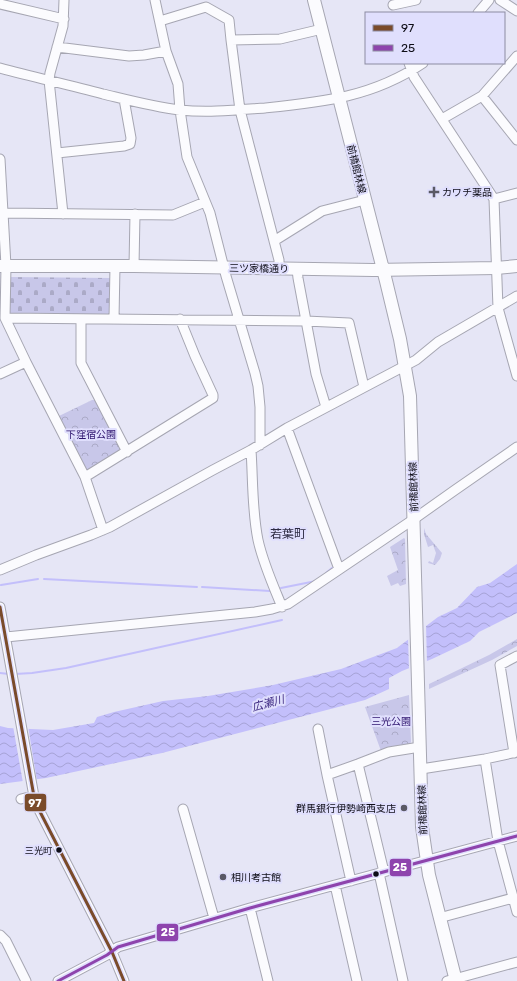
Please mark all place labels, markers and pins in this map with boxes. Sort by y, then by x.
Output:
marker: カワチ薬品 [429,187,439,197]
place label: カワチ薬品 [442,187,492,199]
place label: 群馬銀行伊勢崎西支店 [296,803,396,815]
marker: 群馬銀行伊勢崎西支店 [399,803,409,813]
marker: 三光町 [54,845,64,855]
place label: 三光町 [25,846,52,856]
unlabelled marker [371,869,381,879]
marker: 相川考古館 [218,872,228,882]
place label: 相川考古館 [231,872,281,884]

